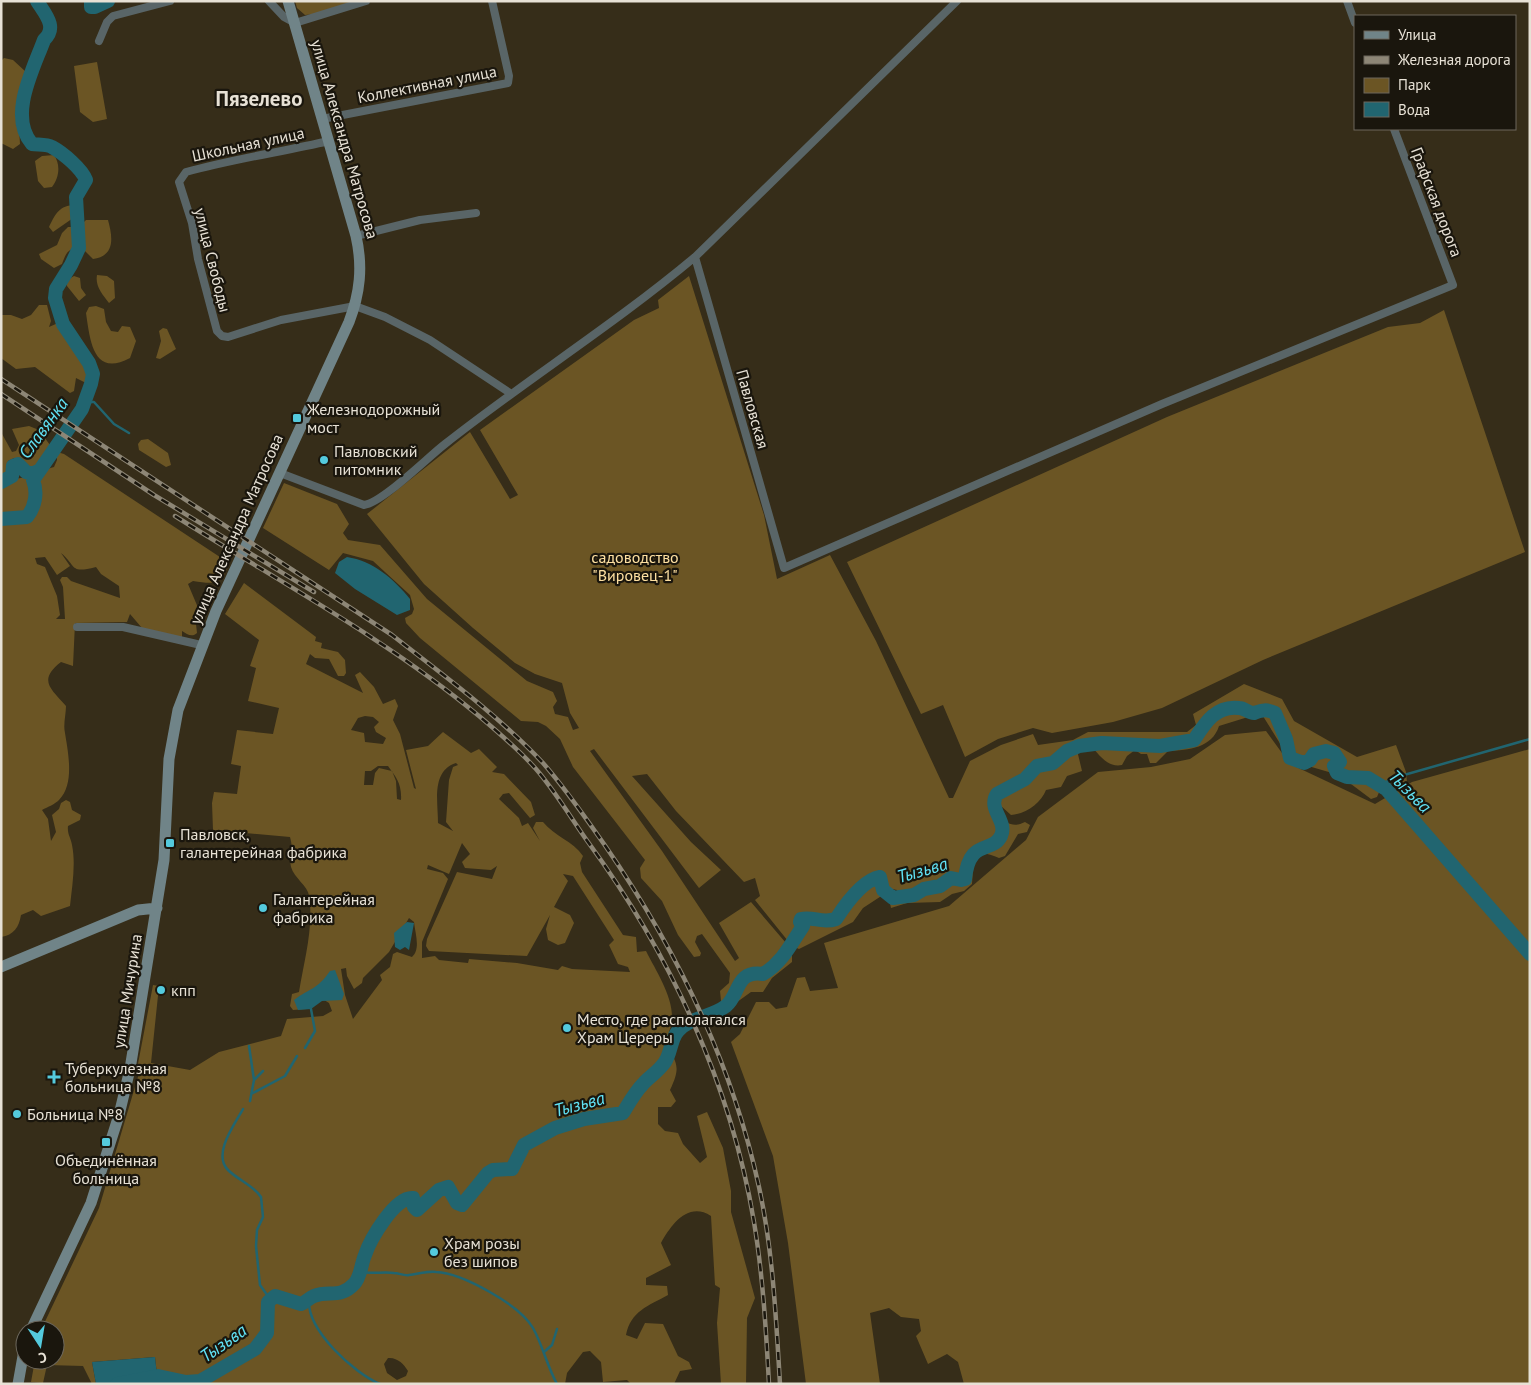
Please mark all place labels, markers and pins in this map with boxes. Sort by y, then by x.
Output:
place label: Железнодорожный мост [306,399,440,437]
marker: Железнодорожный мост [291,412,303,424]
place label: Павловский питомник [334,441,417,479]
marker: Павловский питомник [318,454,330,466]
place label: Павловск, галантерейная фабрика [180,824,347,862]
marker: Павловск, галантерейная фабрика [164,837,176,849]
place label: Галантерейная фабрика [273,889,375,927]
marker: Галантерейная фабрика [257,902,269,914]
place label: кпп [171,980,196,1000]
marker: кпп [155,984,167,996]
place label: Место, где располагался Храм Цереры [577,1009,746,1047]
marker: Место, где располагался Храм Цереры [561,1022,573,1034]
place label: Туберкулезная больница №8 [65,1058,167,1096]
marker: Туберкулезная больница №8 [47,1070,61,1084]
place label: Больница №8 [27,1104,123,1124]
marker: Больница №8 [11,1108,23,1120]
marker: Объединённая больница [100,1136,112,1148]
place label: Объединённая больница [55,1150,157,1188]
place label: Храм розы без шипов [444,1233,520,1271]
marker: Храм розы без шипов [428,1246,440,1258]

